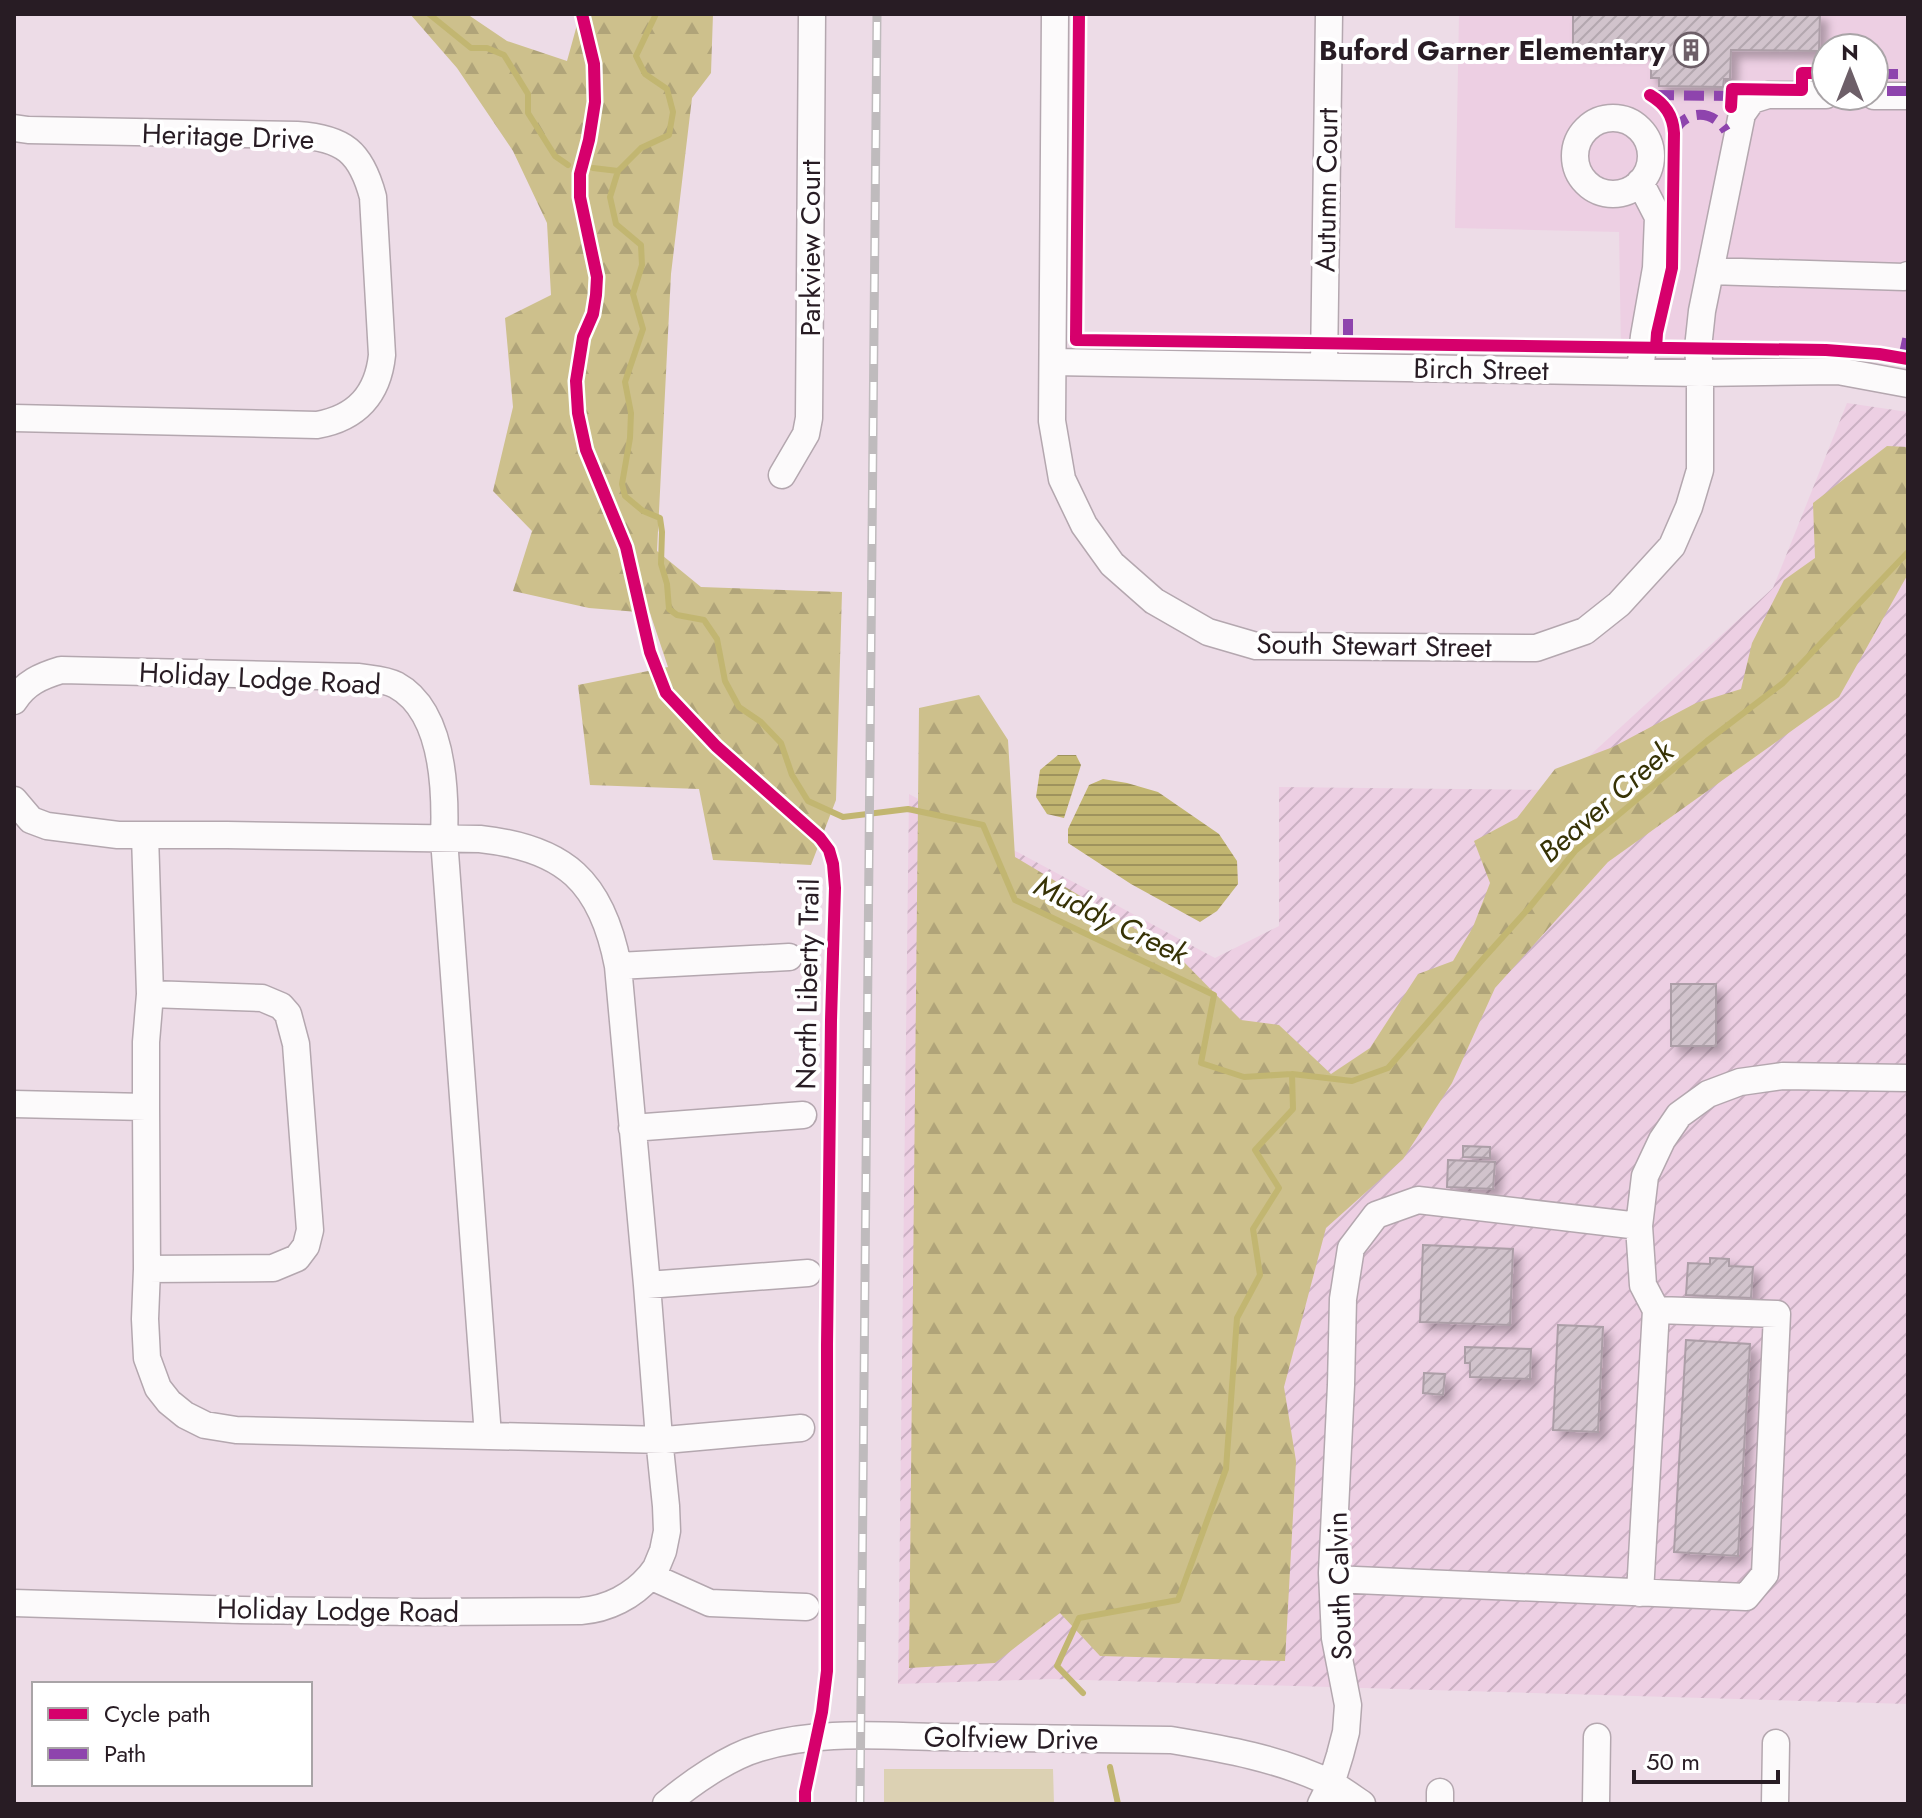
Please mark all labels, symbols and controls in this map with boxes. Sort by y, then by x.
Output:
place label: Buford Garner Elementary [1319,30,1665,71]
building icon: Buford Garner Elementary [1672,31,1710,69]
north arrow [1810,32,1890,112]
text: N [1841,36,1859,68]
street label: Autumn Court [1305,107,1348,273]
street label: Heritage Drive [141,113,315,160]
street label: Parkview Court [790,159,831,336]
street label: Birch Street [1413,348,1549,391]
street label: South Stewart Street [1256,623,1492,668]
street label: Holiday Lodge Road [138,652,382,705]
water label: Beaver Creek [1529,730,1683,872]
water label: Muddy Creek [1027,864,1196,976]
street label: North Liberty Trail [785,878,830,1090]
street label: South Calvin [1316,1511,1363,1661]
street label: Holiday Lodge Road [217,1588,459,1633]
legend [32,1682,312,1786]
text: Cycle path [104,1696,211,1731]
street label: Golfview Drive [923,1716,1099,1761]
scale bar [1634,1734,1778,1784]
text: Path [104,1736,146,1771]
text: 50 m [1646,1744,1700,1779]

